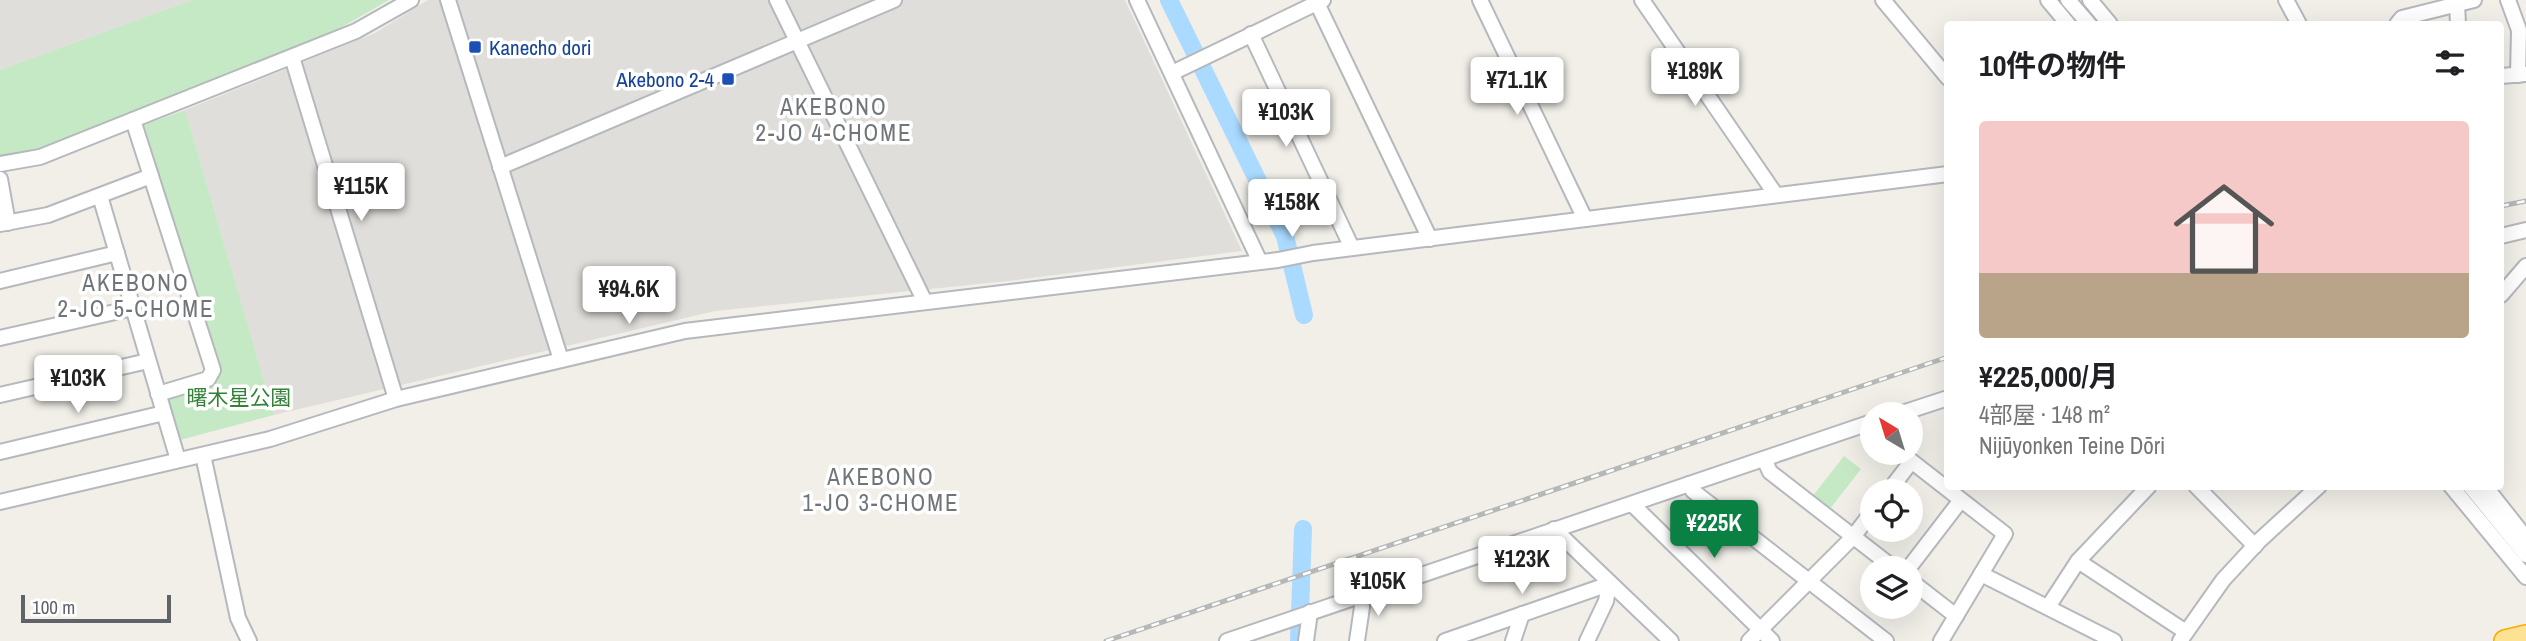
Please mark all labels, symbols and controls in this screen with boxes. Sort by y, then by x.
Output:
place label: Kanecho dori [489,33,591,62]
marker: Kanecho dori [467,39,483,55]
icon: filters [2431,44,2469,82]
text: 10件の物件 [1979,45,2126,85]
pin: ¥189K [1646,48,1744,108]
text: ¥189K [1667,55,1723,86]
pin: ¥71.1K [1460,58,1574,117]
text: ¥71.1K [1487,64,1547,95]
place label: Akebono 2-4 [615,65,714,94]
marker: Akebono 2-4 [720,71,736,87]
pin: ¥103K [1237,90,1335,149]
district label: AKEBONO 2-JO 4-CHOME [755,91,913,148]
text: ¥103K [1258,96,1314,127]
pin: ¥115K [312,164,410,223]
icon: home [2161,166,2287,292]
text: ¥115K [334,170,388,201]
pin: ¥158K [1243,180,1341,239]
text: ¥158K [1264,186,1320,217]
pin: ¥94.6K [572,266,686,326]
district label: AKEBONO 2-JO 5-CHOME [57,267,215,324]
text: ¥94.6K [599,273,659,304]
pin: ¥103K [29,356,127,415]
text: ¥225,000/月 [1979,356,2118,396]
text: ¥103K [50,362,106,393]
park label: 曙木星公園 [187,383,292,412]
text: 4部屋 · 148 m² [1979,399,2110,430]
north arrow [1860,402,1923,466]
map controls [1860,402,1923,619]
text: Nijūyonken Teine Dōri [1979,430,2165,461]
district label: AKEBONO 1-JO 3-CHOME [802,461,960,518]
button: locate [1860,479,1923,542]
pin: ¥225K [1665,500,1763,560]
text: ¥225K [1686,507,1742,538]
pin: ¥123K [1473,536,1571,596]
text: ¥123K [1494,543,1550,574]
button: layers [1860,556,1923,619]
pin: ¥105K [1329,558,1427,618]
text: ¥105K [1350,565,1406,596]
scale bar [21,592,172,624]
text: 100 m [32,594,75,620]

